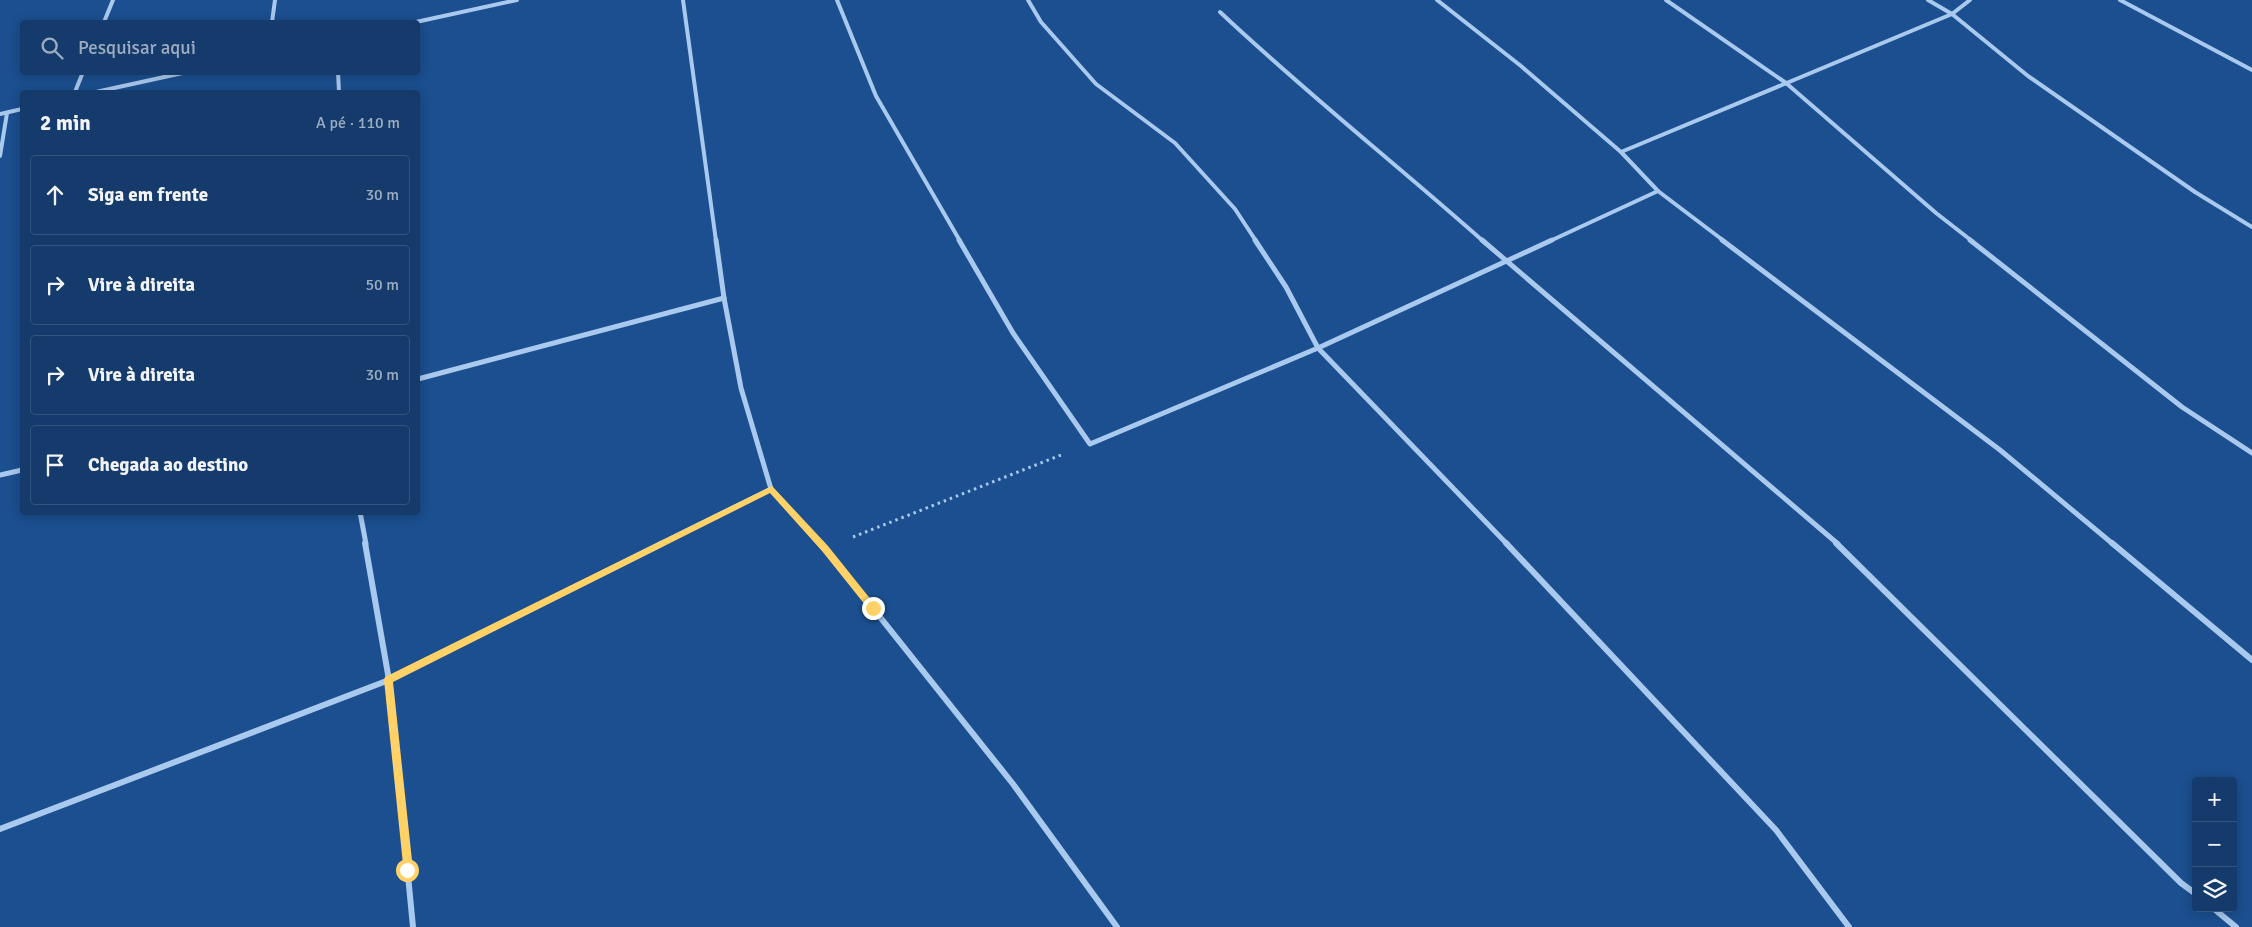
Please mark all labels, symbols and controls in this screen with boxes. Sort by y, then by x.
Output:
search box [20,20,420,75]
icon: search [38,34,66,62]
text: Pesquisar aqui [78,36,196,60]
text: 2 min [40,110,91,136]
text: A pé · 110 m [316,113,400,133]
icon: ahead [41,181,69,209]
text: Siga em frente [88,183,208,207]
text: 30 m [365,185,399,205]
icon: right [41,271,69,299]
text: Vire à direita [88,273,195,297]
text: 50 m [365,275,399,295]
icon: right [41,361,69,389]
text: Vire à direita [88,363,195,387]
text: 30 m [365,365,399,385]
icon: arrive [41,451,69,479]
text: Chegada ao destino [88,453,248,477]
route end [862,597,885,620]
map controls [2192,777,2237,912]
button: + [2192,777,2237,822]
button: − [2192,822,2237,867]
route start [396,859,419,882]
button: layers [2192,867,2237,912]

